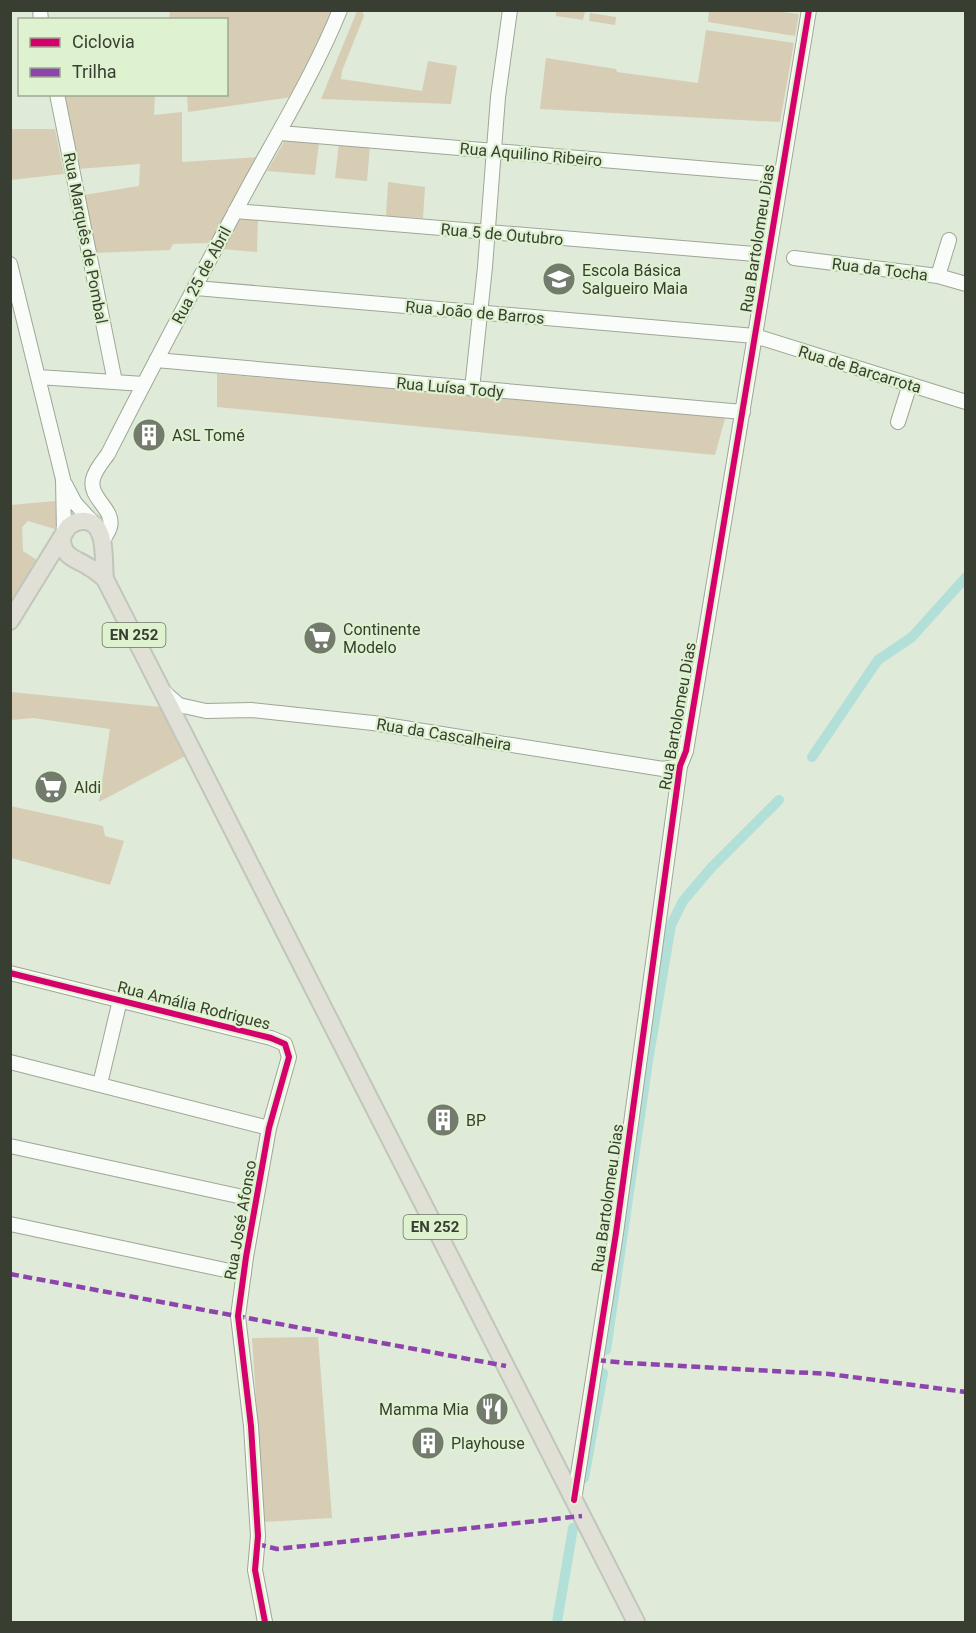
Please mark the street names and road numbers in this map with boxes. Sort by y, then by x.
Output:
street label: Rua Aquilino Ribeiro [459,139,603,170]
street label: Rua Marquês de Pombal [60,151,111,325]
street label: Rua Bartolomeu Dias [736,163,779,314]
street label: Rua 5 de Outubro [440,220,564,249]
street label: Rua 25 de Abril [168,223,235,327]
street label: Rua da Tocha [831,254,929,285]
street label: Rua João de Barros [405,297,545,328]
street label: Rua de Barcarrota [796,342,924,397]
street label: Rua Luísa Tody [396,373,505,402]
road number: EN 252 [102,623,166,647]
street label: Rua Bartolomeu Dias [655,641,700,791]
street label: Rua da Cascalheira [375,714,513,755]
street label: Rua Amália Rodrigues [115,977,272,1034]
street label: Rua Bartolomeu Dias [588,1123,627,1274]
street label: Rua José Afonso [221,1159,260,1281]
road number: EN 252 [404,1215,466,1239]

